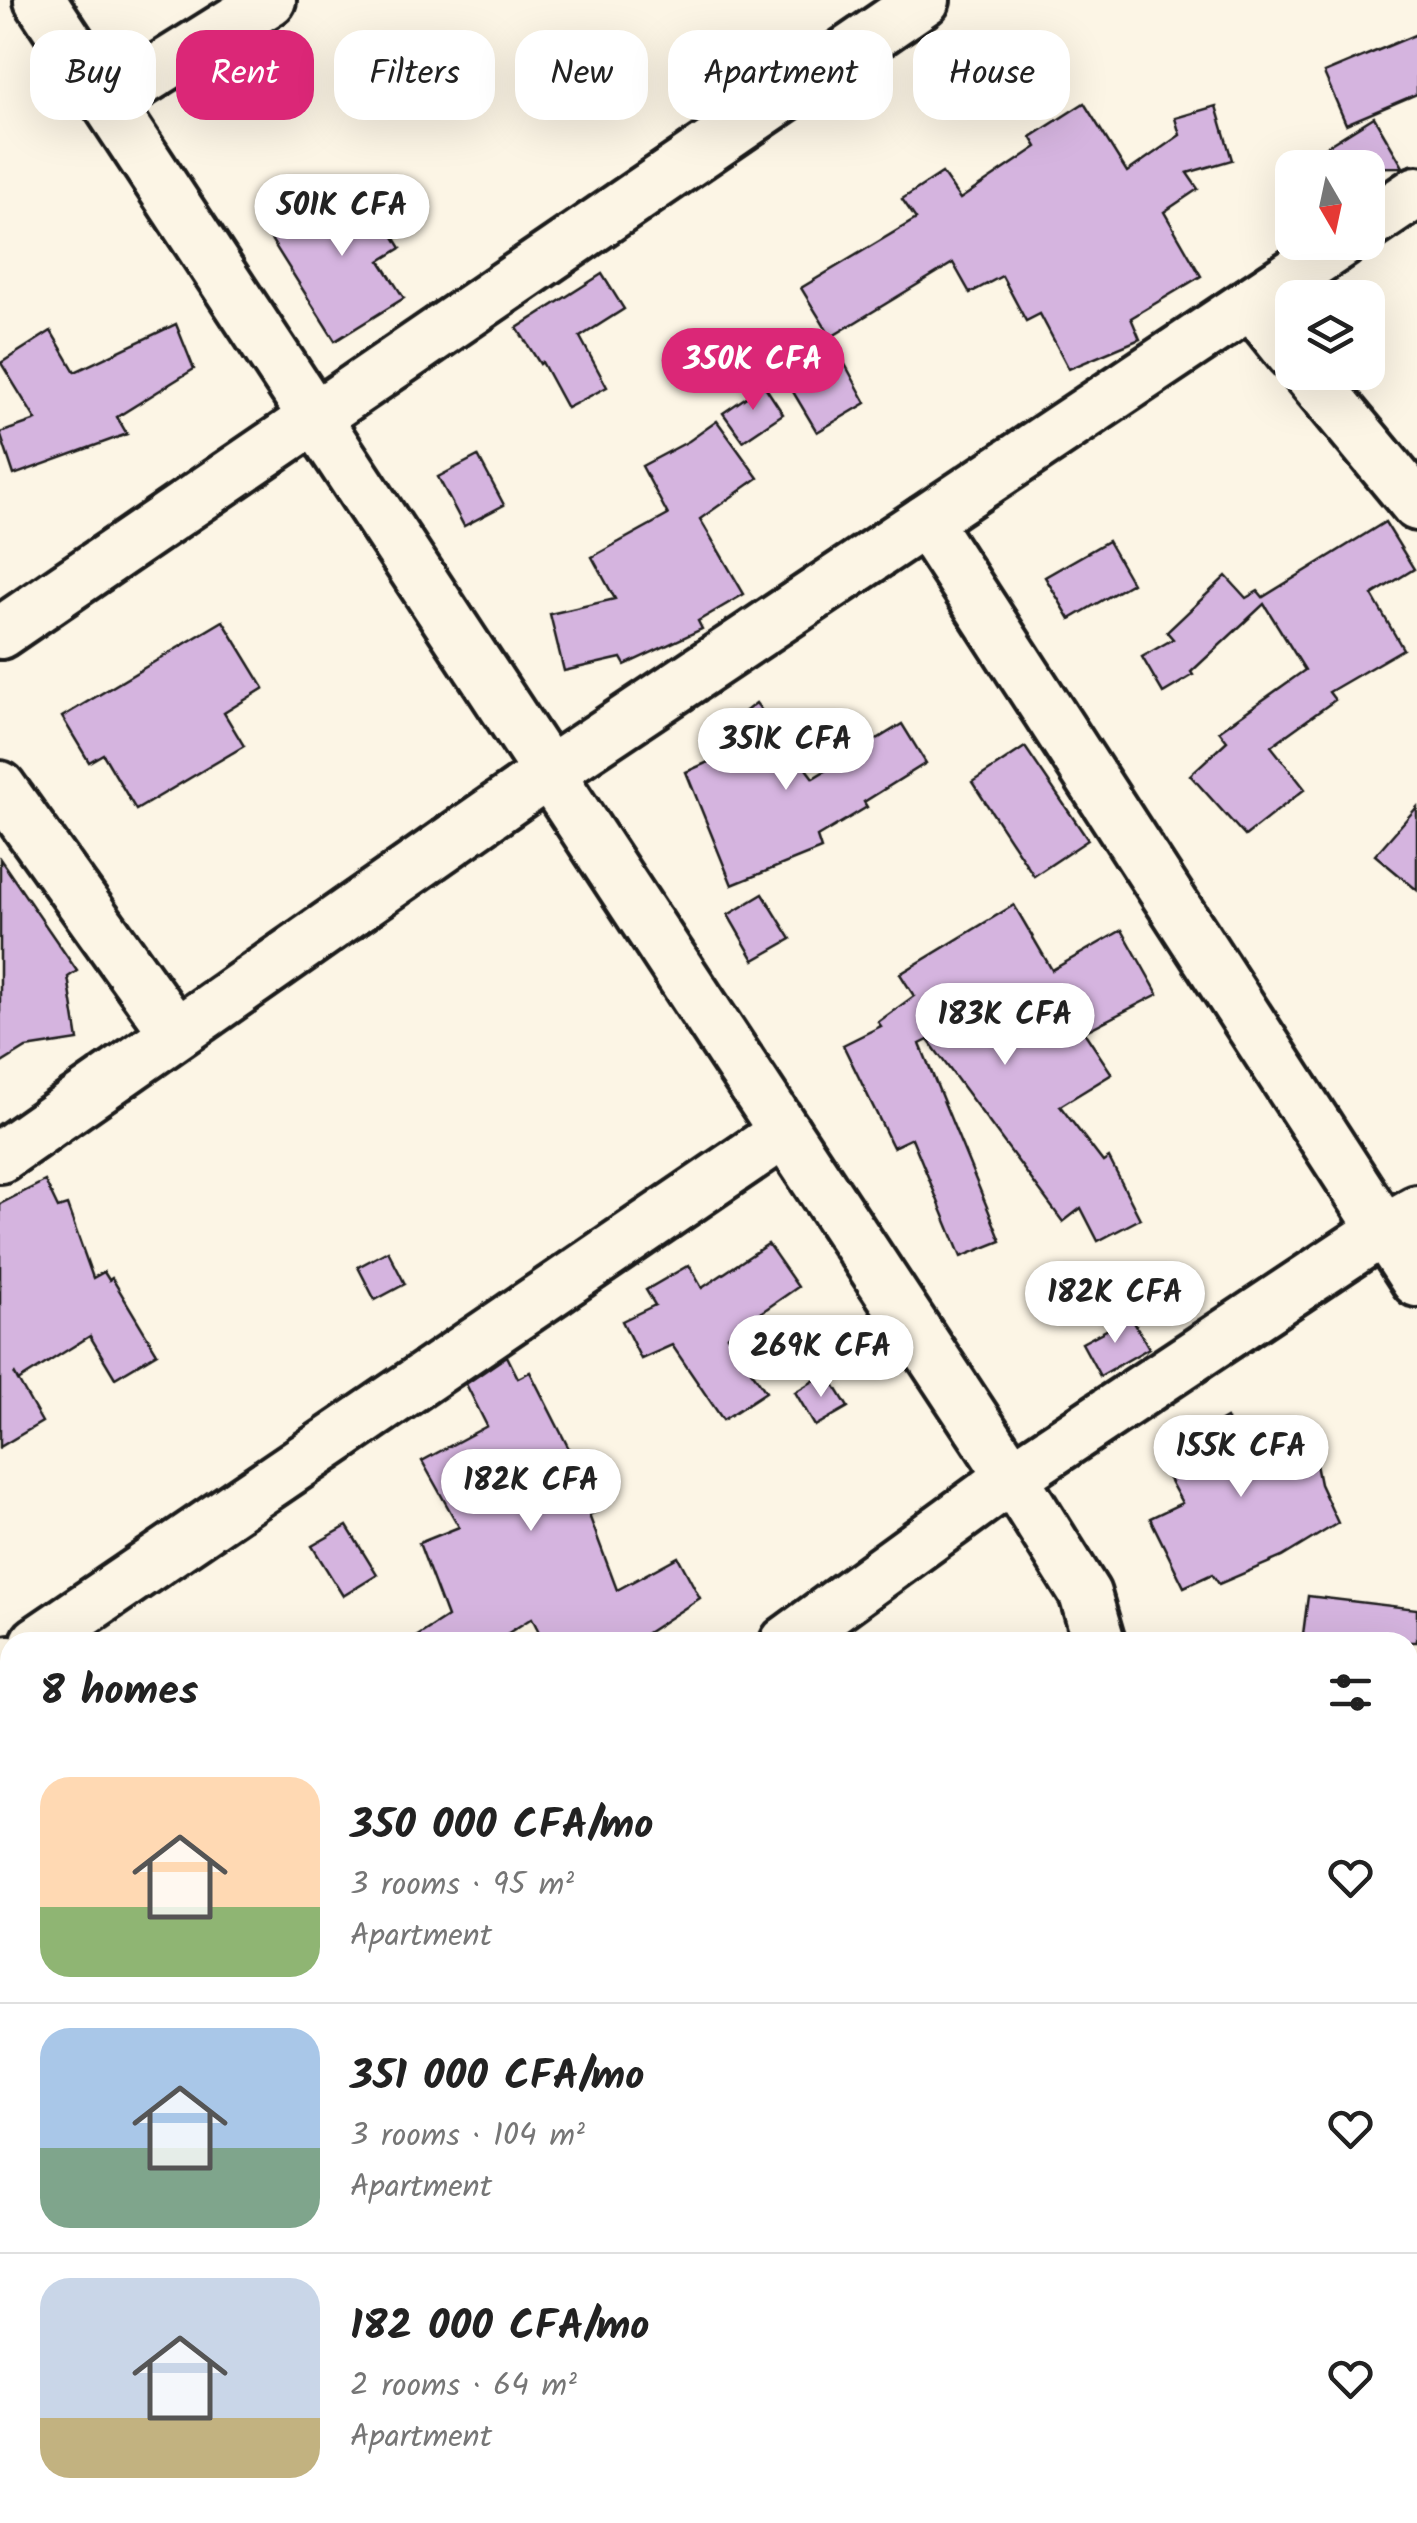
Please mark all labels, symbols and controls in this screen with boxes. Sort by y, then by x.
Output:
chip: Buy [30,30,156,120]
chip: Rent [176,30,314,120]
chip: Filters [334,30,495,120]
chip: New [515,30,648,120]
chip: Apartment [668,30,893,120]
chip: House [913,30,1070,120]
north arrow [1275,150,1385,260]
map controls [1275,150,1385,390]
pin: 501K CFA [239,174,445,259]
text: 501K CFA [276,181,408,232]
button: layers [1275,280,1385,390]
pin: 350K CFA [650,328,856,413]
text: 350K CFA [684,335,822,386]
pin: 351K CFA [683,708,889,793]
text: 351K CFA [720,715,852,766]
pin: 183K CFA [902,983,1108,1068]
text: 183K CFA [938,990,1072,1041]
pin: 182K CFA [1012,1261,1218,1346]
text: 182K CFA [1047,1268,1183,1319]
pin: 269K CFA [718,1315,924,1400]
text: 269K CFA [750,1322,892,1373]
pin: 155K CFA [1138,1415,1344,1500]
text: 155K CFA [1176,1422,1306,1473]
pin: 182K CFA [428,1449,634,1534]
text: 182K CFA [463,1456,599,1507]
text: 8 homes [40,1659,198,1726]
icon: filters [1323,1665,1378,1720]
text: 350 000 CFA/mo [350,1793,653,1860]
icon: home [120,1817,240,1937]
icon: heart [1323,1850,1378,1905]
text: 3 rooms · 95 m² [350,1860,574,1911]
text: Apartment [350,1911,492,1962]
text: 351 000 CFA/mo [350,2044,644,2111]
icon: home [120,2068,240,2188]
icon: heart [1323,2101,1378,2156]
text: 3 rooms · 104 m² [350,2111,585,2162]
text: Apartment [350,2162,492,2213]
text: 182 000 CFA/mo [350,2294,649,2361]
icon: home [120,2318,240,2438]
icon: heart [1323,2351,1378,2406]
text: 2 rooms · 64 m² [350,2361,577,2412]
text: Apartment [350,2412,492,2463]

